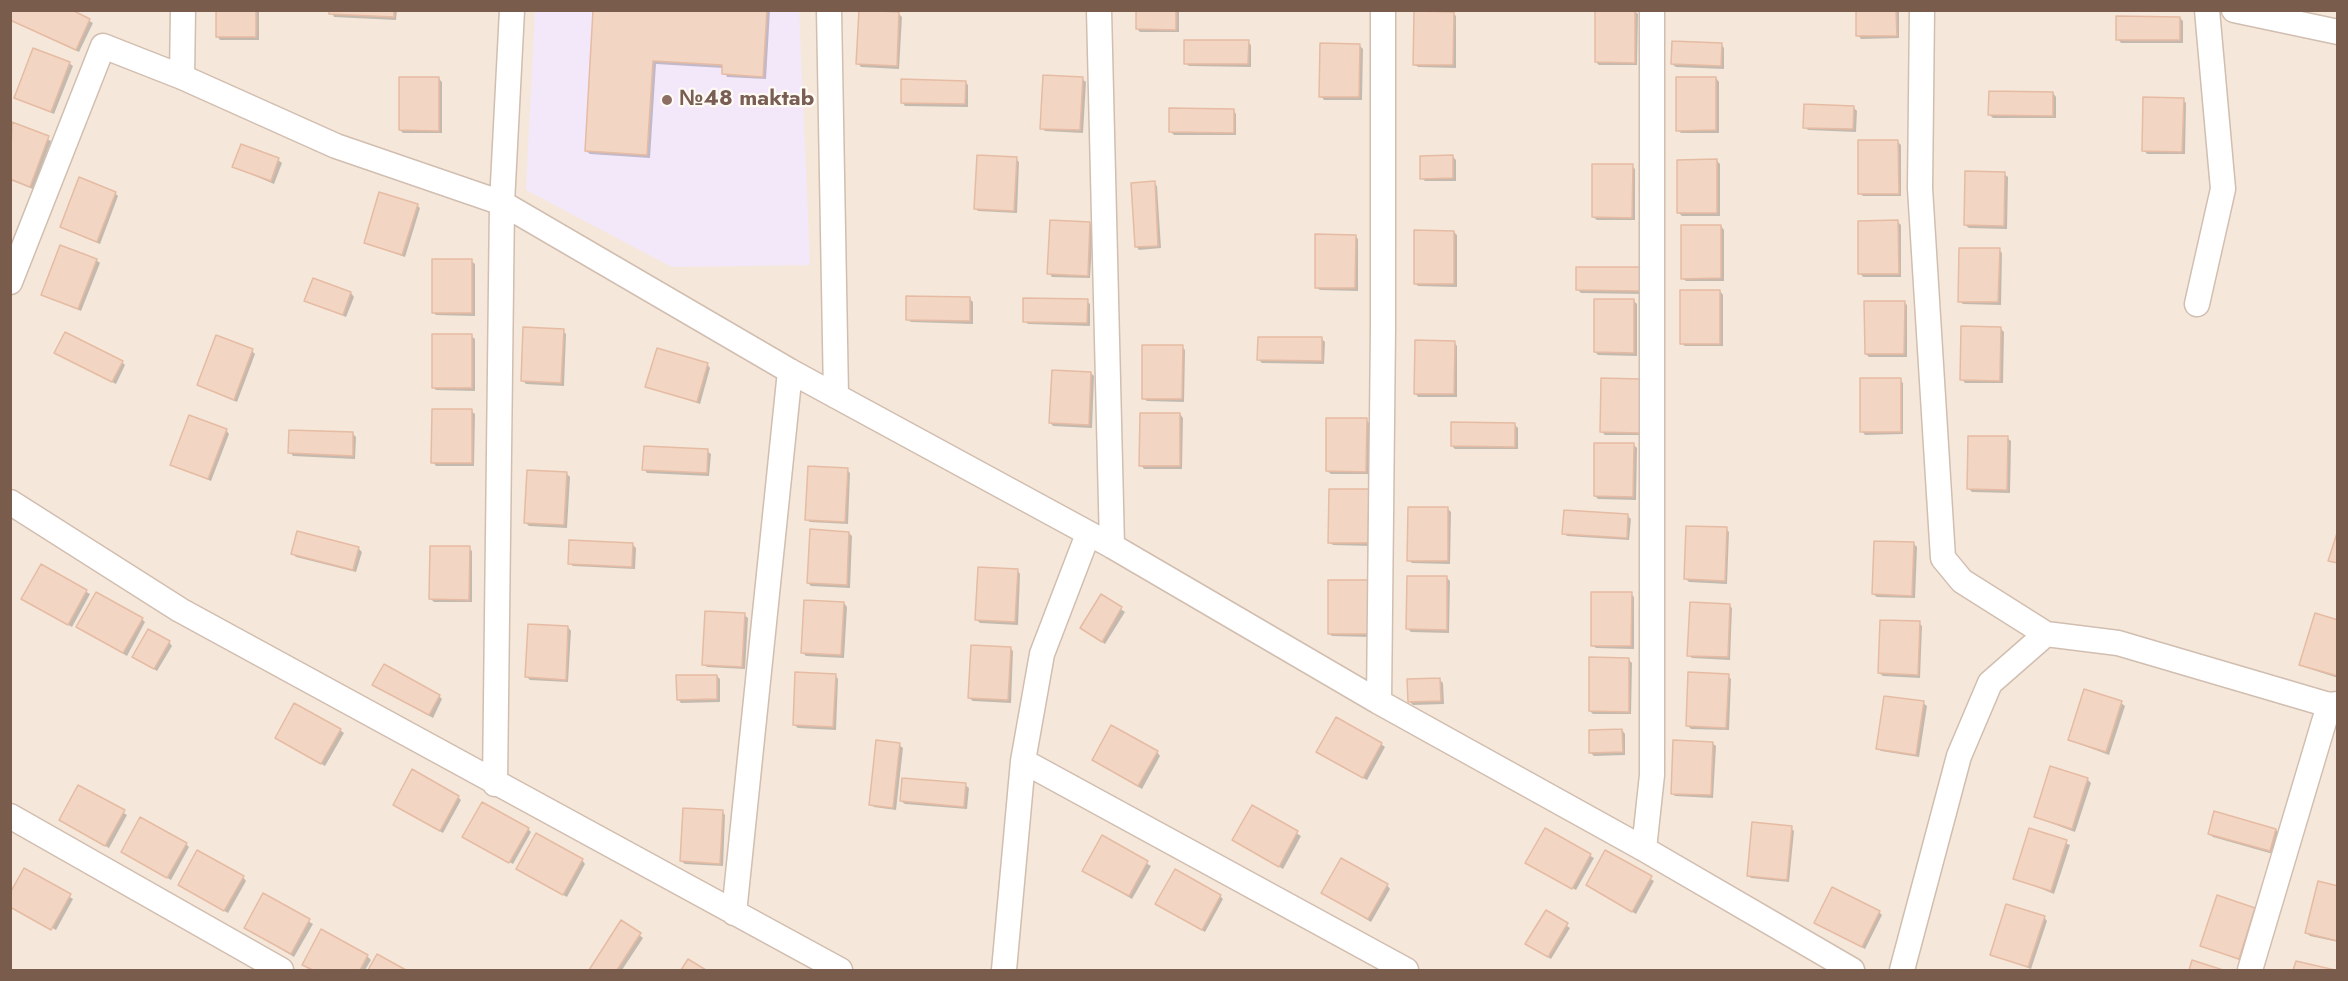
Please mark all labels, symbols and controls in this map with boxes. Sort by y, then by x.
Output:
place label: №48 maktab [679,87,814,113]
marker: №48 maktab [660,93,674,107]

